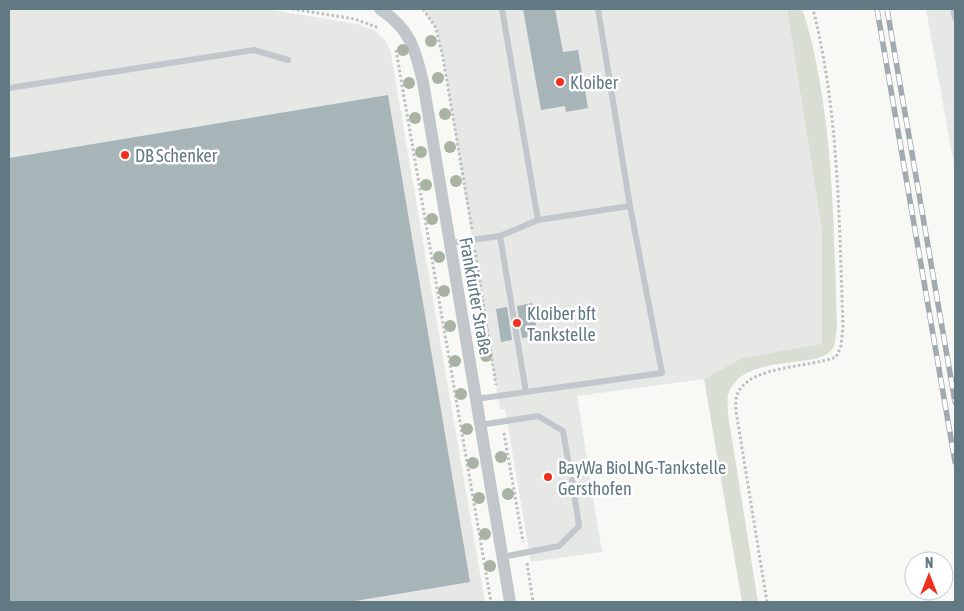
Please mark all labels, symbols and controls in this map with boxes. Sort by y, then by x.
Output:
place label: Kloiber [570,72,619,93]
marker: Kloiber [554,76,566,88]
place label: DB Schenker [135,145,218,166]
marker: DB Schenker [119,149,131,161]
street label: Frankfurter Straße [455,235,497,357]
place label: Kloiber bft Tankstelle [527,303,596,345]
marker: Kloiber bft Tankstelle [511,317,523,329]
place label: BayWa BioLNG-Tankstelle Gersthofen [558,457,726,499]
marker: BayWa BioLNG-Tankstelle Gersthofen [542,471,554,483]
north arrow [904,551,954,601]
text: N [925,555,933,571]

